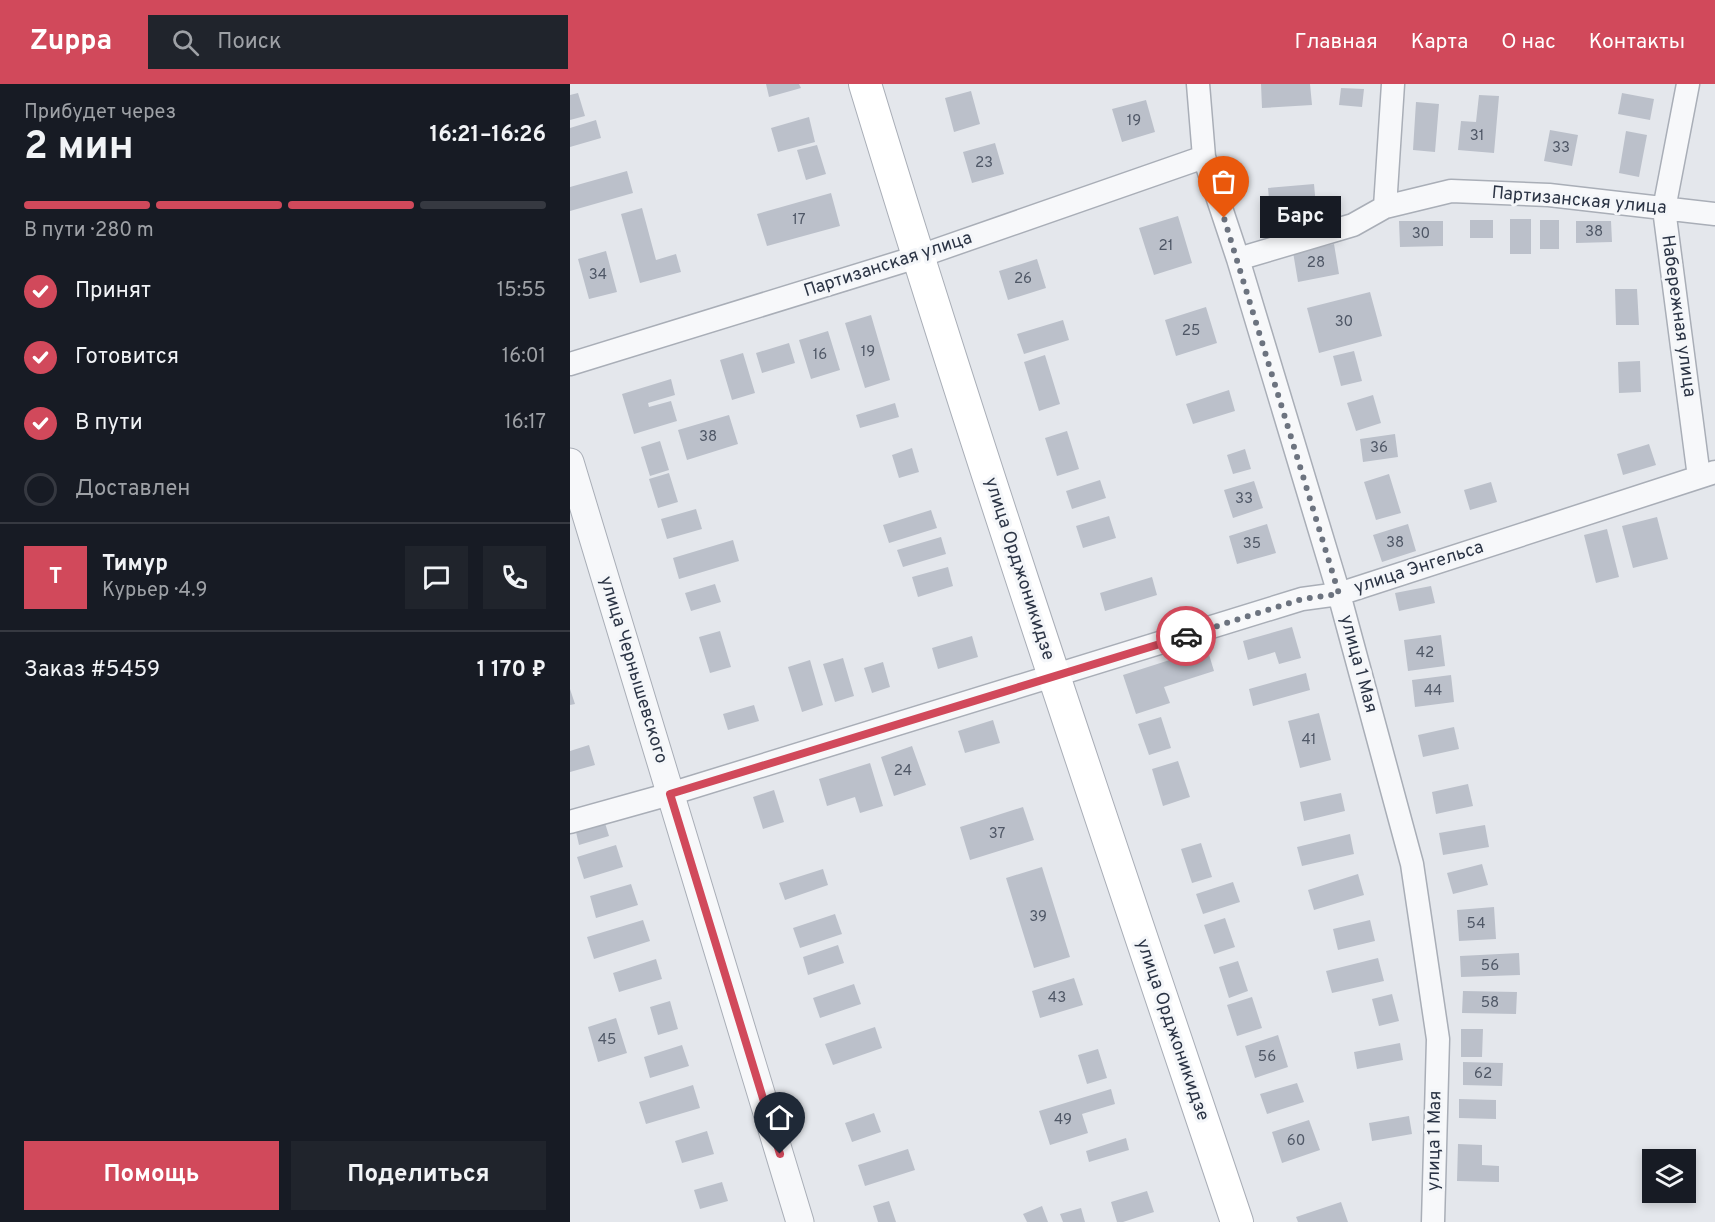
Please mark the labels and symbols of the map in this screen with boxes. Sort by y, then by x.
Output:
house number: 19 [1127,112,1141,131]
house number: 31 [1470,127,1484,146]
house number: 33 [1552,139,1570,158]
house number: 23 [975,154,993,173]
pin [1198,156,1249,218]
street label: Партизанская улица [1491,182,1667,220]
callout: Барс [1260,197,1341,239]
house number: 17 [792,211,806,230]
house number: 38 [1585,223,1603,242]
house number: 30 [1412,225,1430,244]
street label: Партизанская улица [801,227,975,303]
street label: Набережная улица [1655,234,1701,398]
house number: 21 [1159,237,1173,256]
house number: 28 [1307,254,1325,273]
house number: 34 [589,266,607,285]
house number: 26 [1014,270,1032,289]
house number: 30 [1335,313,1353,332]
house number: 25 [1182,322,1200,341]
house number: 19 [861,343,875,362]
house number: 16 [813,346,827,365]
house number: 38 [699,428,717,447]
house number: 36 [1370,439,1388,458]
street label: улица Орджоникидзе [979,475,1059,663]
house number: 33 [1235,490,1253,509]
house number: 38 [1386,534,1404,553]
house number: 35 [1243,535,1261,554]
street label: улица Энгельса [1351,536,1487,600]
street label: улица Чернышевского [594,573,672,767]
courier [1156,606,1216,666]
street label: улица 1 Мая [1334,612,1382,716]
house number: 42 [1416,644,1434,663]
house number: 44 [1424,682,1442,701]
house number: 41 [1302,731,1316,750]
house number: 24 [894,762,912,781]
house number: 37 [989,825,1006,844]
house number: 39 [1029,908,1047,927]
house number: 54 [1467,915,1485,934]
street label: улица Орджоникидзе [1130,936,1214,1124]
house number: 56 [1481,957,1499,976]
house number: 43 [1048,989,1066,1008]
house number: 58 [1481,994,1499,1013]
house number: 45 [598,1031,616,1050]
house number: 56 [1258,1048,1276,1067]
house number: 62 [1474,1065,1492,1084]
street label: улица 1 Мая [1423,1091,1447,1191]
pin [754,1092,805,1154]
house number: 49 [1054,1111,1072,1130]
house number: 60 [1287,1132,1305,1151]

